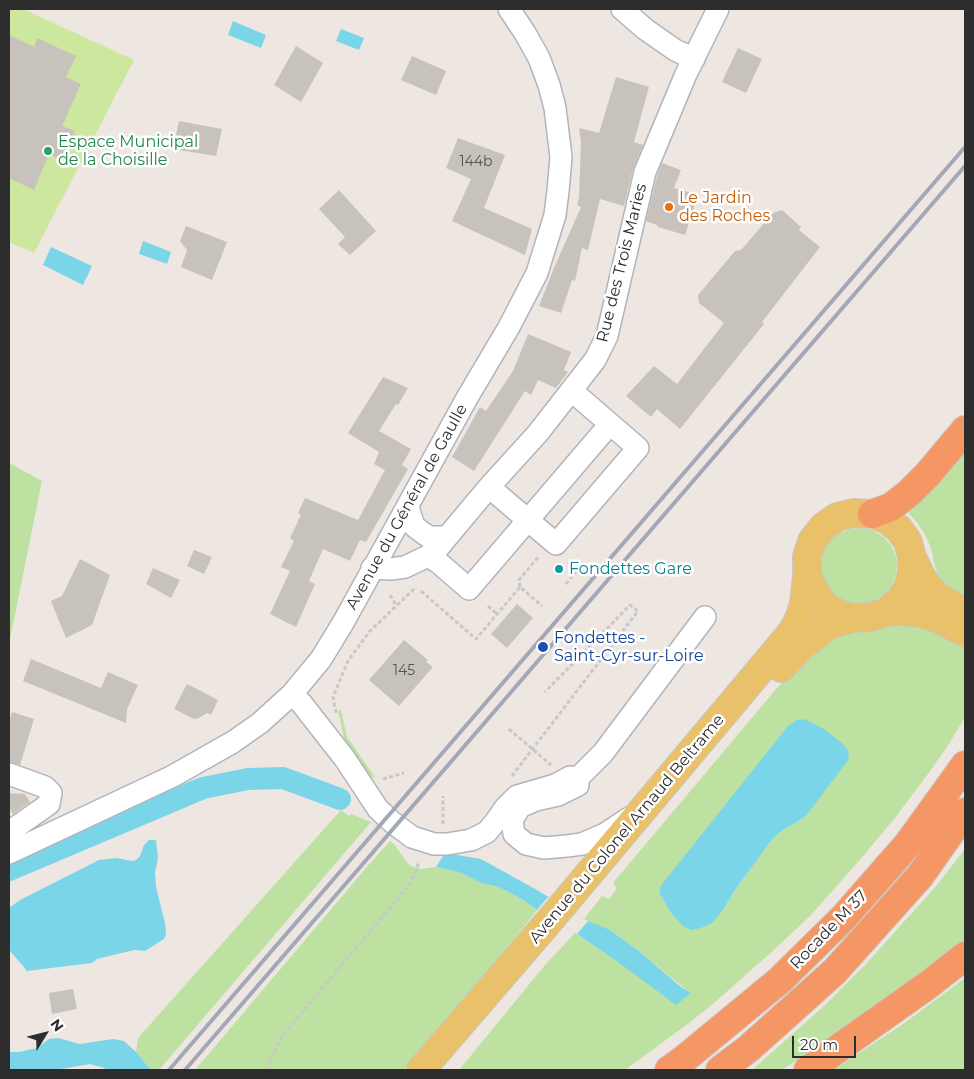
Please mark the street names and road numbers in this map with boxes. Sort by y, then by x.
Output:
street label: Rue des Trois Maries [593,182,651,344]
street label: Avenue du Général de Gaulle [342,401,472,613]
street label: Avenue du Colonel Arnaud Beltrame [526,711,728,947]
street label: Rocade M 37 [787,886,871,974]

